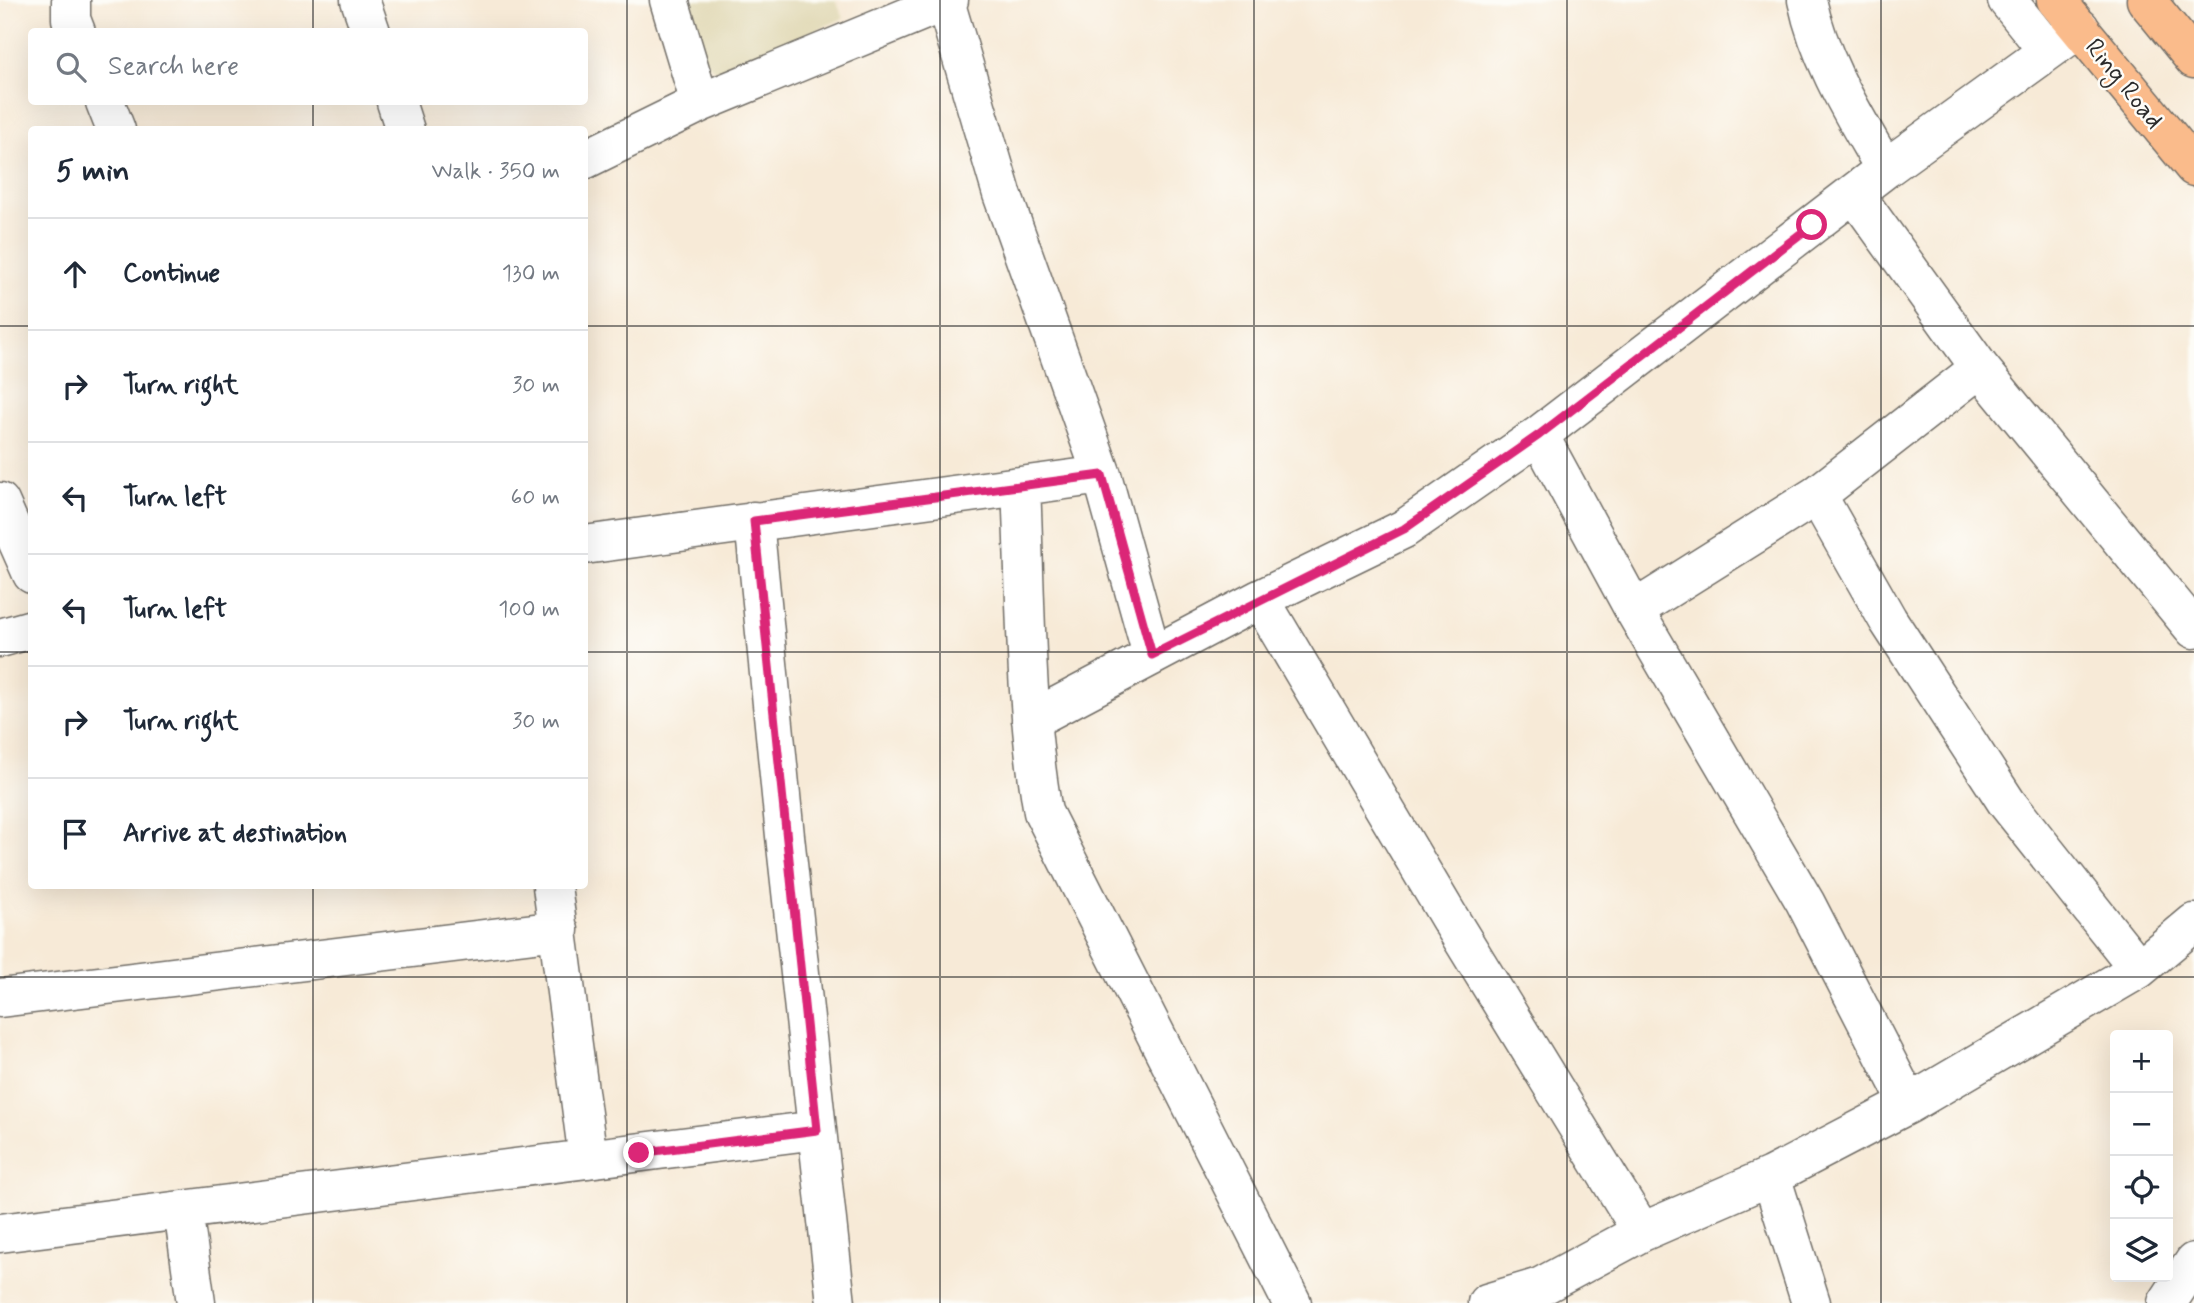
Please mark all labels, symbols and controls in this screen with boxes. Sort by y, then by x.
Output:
search box [28,28,588,105]
street label: Ring Road [2075,32,2170,138]
icon: search [52,48,90,86]
text: Search here [108,50,239,84]
text: 5 min [56,152,130,191]
text: Walk · 350 m [432,157,560,187]
route start [1796,209,1827,240]
icon: ahead [56,255,94,293]
text: Continue [123,257,220,291]
text: 130 m [502,259,560,289]
icon: right [56,367,94,405]
text: Turn right [123,369,239,403]
text: 30 m [512,371,560,401]
icon: left [56,479,94,517]
text: Turn left [123,481,227,515]
text: 60 m [511,483,560,513]
icon: left [56,591,94,629]
text: Turn left [123,593,227,627]
text: 100 m [498,595,560,625]
icon: right [56,703,94,741]
text: Turn right [123,705,239,739]
text: 30 m [512,707,560,737]
icon: arrive [56,815,94,853]
text: Arrive at destination [123,817,347,851]
map controls [2110,1030,2173,1282]
button: + [2110,1030,2173,1093]
button: − [2110,1093,2173,1156]
route end [623,1137,654,1168]
button: locate [2110,1156,2173,1219]
button: layers [2110,1219,2173,1282]

